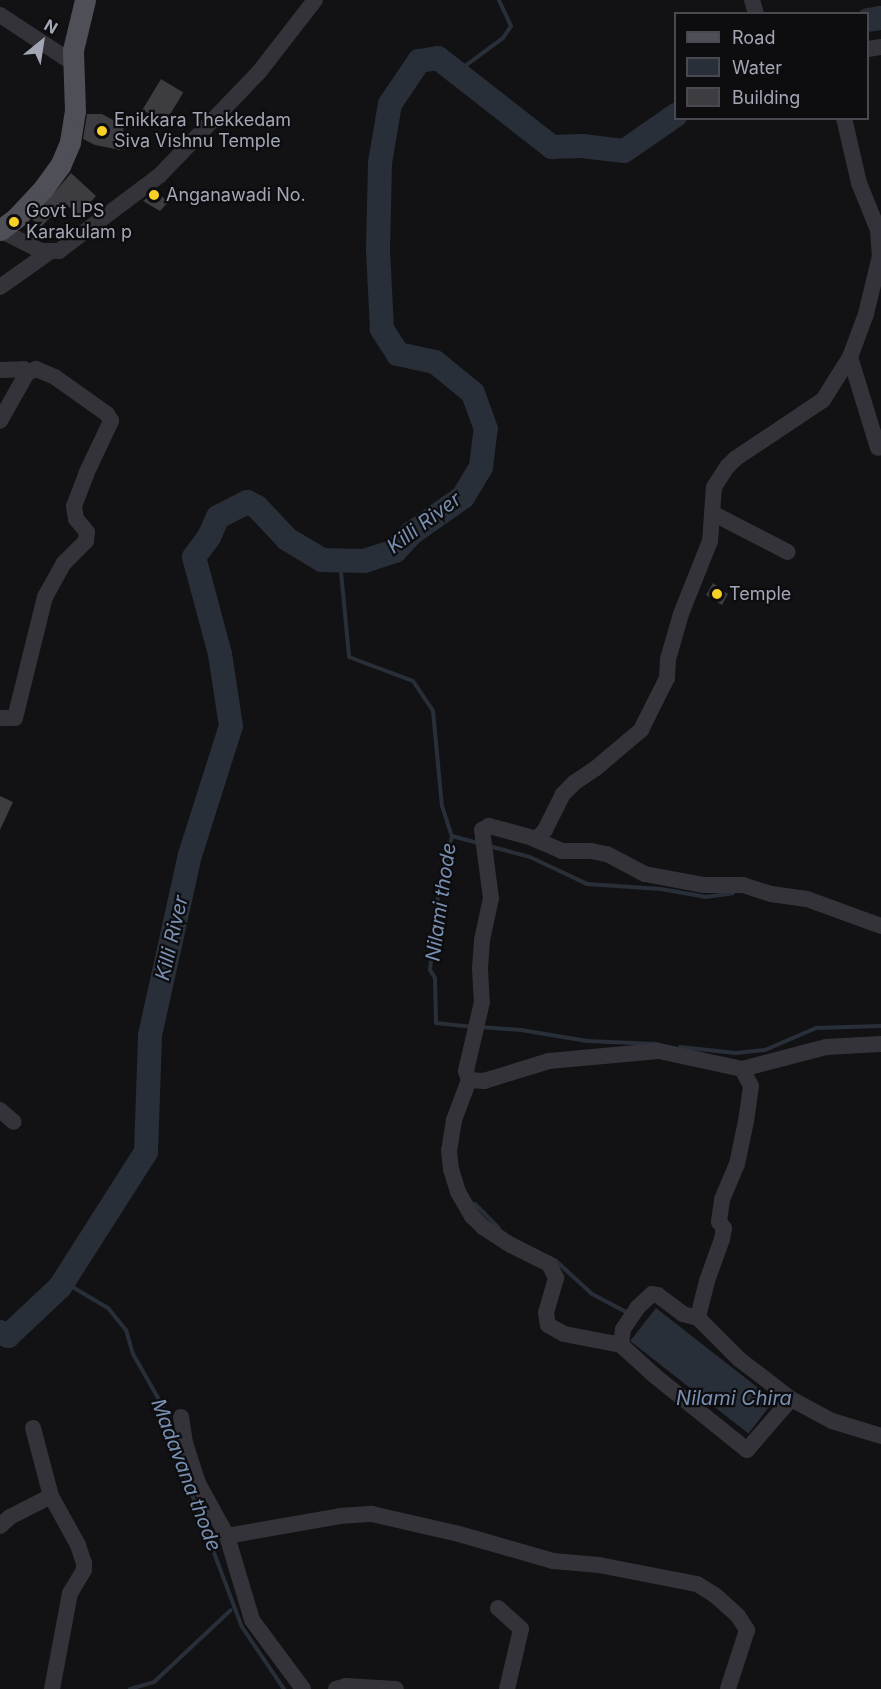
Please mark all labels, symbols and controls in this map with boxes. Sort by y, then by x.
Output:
north arrow [12,12,72,72]
legend [674,12,869,120]
text: N [41,15,61,38]
text: Road [732,27,775,48]
text: Water [732,57,782,78]
text: Building [732,87,800,108]
place label: Enikkara Thekkedam Siva Vishnu Temple [114,110,291,152]
marker: Enikkara Thekkedam Siva Vishnu Temple [95,124,109,138]
place label: Anganawadi No. [166,184,306,206]
marker: Anganawadi No. [147,188,161,202]
place label: Govt LPS Karakulam p [26,201,132,244]
marker: Govt LPS Karakulam p [7,215,21,229]
water label: Killi River [382,487,466,559]
place label: Temple [729,583,791,605]
marker: Temple [710,587,724,601]
water label: Nilami thode [421,841,461,963]
water label: Killi River [151,893,193,983]
water label: Nilami Chira [676,1386,792,1410]
water label: Madavana thode [146,1395,226,1555]

